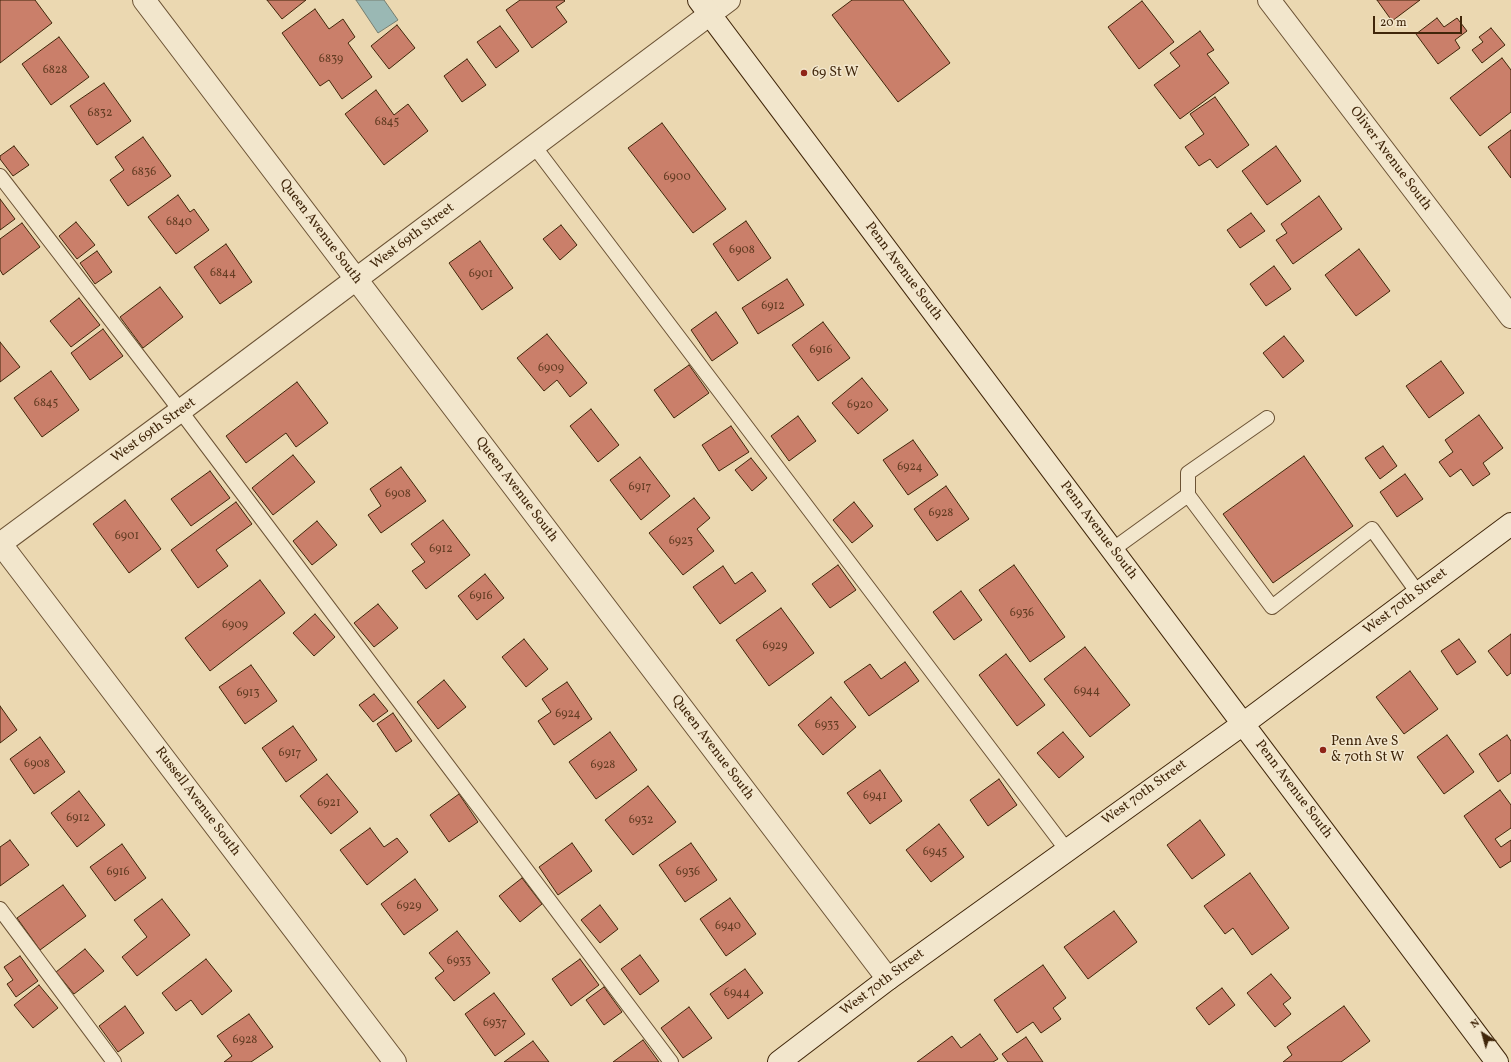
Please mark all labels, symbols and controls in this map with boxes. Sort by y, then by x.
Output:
scale bar [1375,8,1464,34]
text: 20 m [1380,15,1407,31]
house number: 6839 [319,53,343,67]
house number: 6828 [43,64,67,78]
place label: 69 St W [812,65,859,81]
marker: 69 St W [799,68,809,78]
street label: Oliver Avenue South [1345,104,1435,214]
house number: 6832 [88,107,112,121]
house number: 6845 [375,116,399,130]
house number: 6836 [132,166,156,180]
house number: 6900 [663,171,691,185]
street label: Queen Avenue South [275,176,365,288]
street label: West 69th Street [368,200,458,274]
house number: 6840 [166,216,192,230]
street label: Penn Avenue South [861,219,945,325]
house number: 6908 [729,244,755,258]
house number: 6844 [210,267,236,281]
house number: 6901 [469,268,493,282]
house number: 6912 [761,300,785,314]
house number: 6916 [809,344,833,358]
house number: 6909 [538,362,564,376]
street label: West 69th Street [108,395,200,467]
house number: 6845 [34,397,58,411]
house number: 6920 [847,399,873,413]
street label: Queen Avenue South [471,434,561,546]
house number: 6924 [897,461,923,475]
street label: Penn Avenue South [1056,478,1140,584]
house number: 6917 [629,481,651,495]
house number: 6908 [385,488,411,502]
house number: 6928 [929,507,953,521]
house number: 6901 [115,530,139,544]
house number: 6923 [669,535,693,549]
house number: 6912 [429,543,453,557]
street label: West 70th Street [1361,565,1451,639]
house number: 6916 [469,590,493,604]
house number: 6936 [1010,607,1034,621]
house number: 6909 [222,619,248,633]
house number: 6929 [763,640,787,654]
house number: 6944 [1074,685,1100,699]
house number: 6913 [236,687,260,701]
street label: Queen Avenue South [667,692,757,804]
house number: 6924 [555,708,581,722]
house number: 6933 [815,719,839,733]
place label: Penn Ave S & 70th St W [1331,734,1404,766]
street label: Penn Avenue South [1251,737,1335,843]
street label: Russell Avenue South [151,744,243,860]
marker: Penn Ave S & 70th St W [1318,745,1328,755]
house number: 6917 [279,747,301,761]
street label: West 70th Street [1099,757,1191,829]
house number: 6908 [24,758,50,772]
house number: 6928 [591,759,615,773]
house number: 6941 [863,790,887,804]
house number: 6921 [317,797,341,811]
house number: 6912 [66,812,90,826]
house number: 6932 [629,814,653,828]
house number: 6945 [923,846,947,860]
house number: 6916 [106,866,130,880]
house number: 6936 [676,866,700,880]
house number: 6929 [397,900,421,914]
house number: 6940 [715,920,741,934]
street label: West 70th Street [838,946,928,1020]
house number: 6933 [447,955,471,969]
house number: 6944 [724,987,750,1001]
north arrow [1463,1014,1503,1054]
text: N [1468,1016,1483,1032]
house number: 6937 [483,1017,507,1031]
house number: 6928 [233,1034,257,1048]

